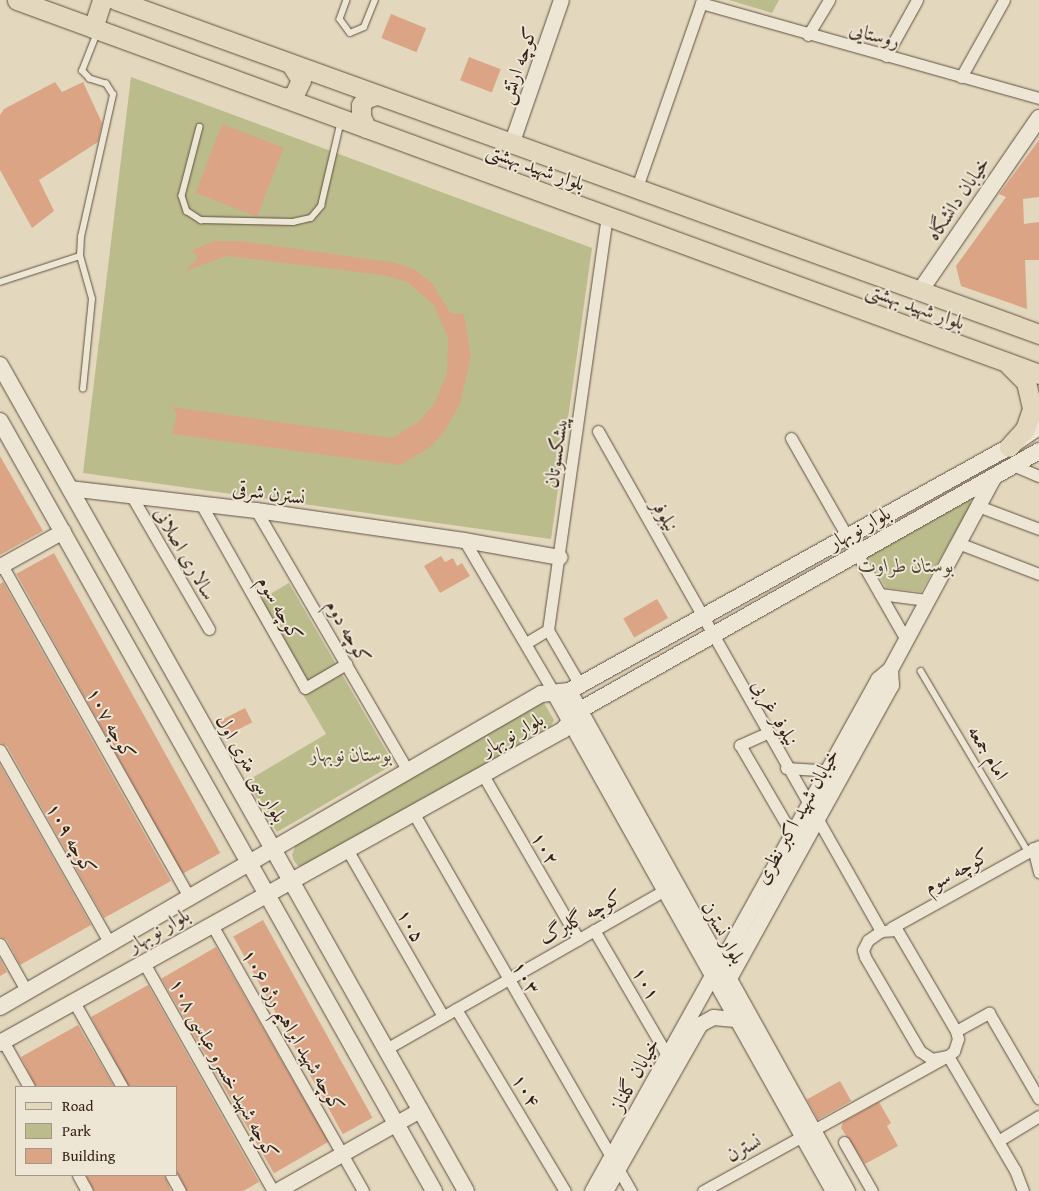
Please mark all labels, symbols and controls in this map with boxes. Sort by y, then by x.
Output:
street label: روستایی [847,16,903,52]
street label: کوچه ارتش [493,23,541,107]
street label: بلوار شهید بهشتی [483,137,589,195]
street label: خیابان دانشگاه [920,151,994,245]
street label: بلوار شهید بهشتی [863,276,969,334]
street label: پیشکسوتان [538,415,572,489]
street label: نسترن شرقی [231,475,307,509]
street label: نیلوفر [647,495,685,535]
street label: بلوار نوبهار [824,500,894,554]
street label: سالاری اصلانی [150,502,222,604]
park label: بوستان طراوت [858,552,954,576]
street label: کوچه سوم [253,571,309,645]
street label: کوچه دوم [321,595,377,667]
street label: نیلوفر غربی [747,674,805,750]
street label: کوچه ۱۰۷ [82,683,142,763]
street label: بلوار نوبهار [477,706,547,760]
street label: بلوار سی متری اول [211,710,293,826]
street label: امام جمعه [963,720,1015,784]
park label: بوستان نوبهار [310,741,392,765]
street label: خیابان شهید اکبر نظری [749,744,843,888]
street label: کوچه ۱۰۹ [42,798,102,878]
street label: ۱۰۲ [527,827,565,869]
street label: کوچه سوم [919,842,993,898]
street label: کوچه گلبرگ [534,883,626,949]
street label: بلوار نسترن [697,896,751,968]
street label: بلوار نوبهار [123,902,193,956]
street label: ۱۰۵ [393,904,431,946]
street label: کوچه شهید ابراهیم رژه ۱۰۶ [237,944,351,1116]
street label: ۱۰۳ [508,956,546,998]
street label: ۱۰۱ [628,962,666,1004]
street label: کوچه شهید خسرو عباسی ۱۰۸ [165,973,285,1163]
street label: خیابان گلناز [604,1033,664,1115]
street label: ۱۰۴ [508,1069,546,1111]
legend [15,1086,178,1176]
text: Road [62,1095,93,1116]
text: Park [62,1120,91,1141]
street label: نسترن [721,1128,765,1166]
text: Building [62,1145,115,1166]

